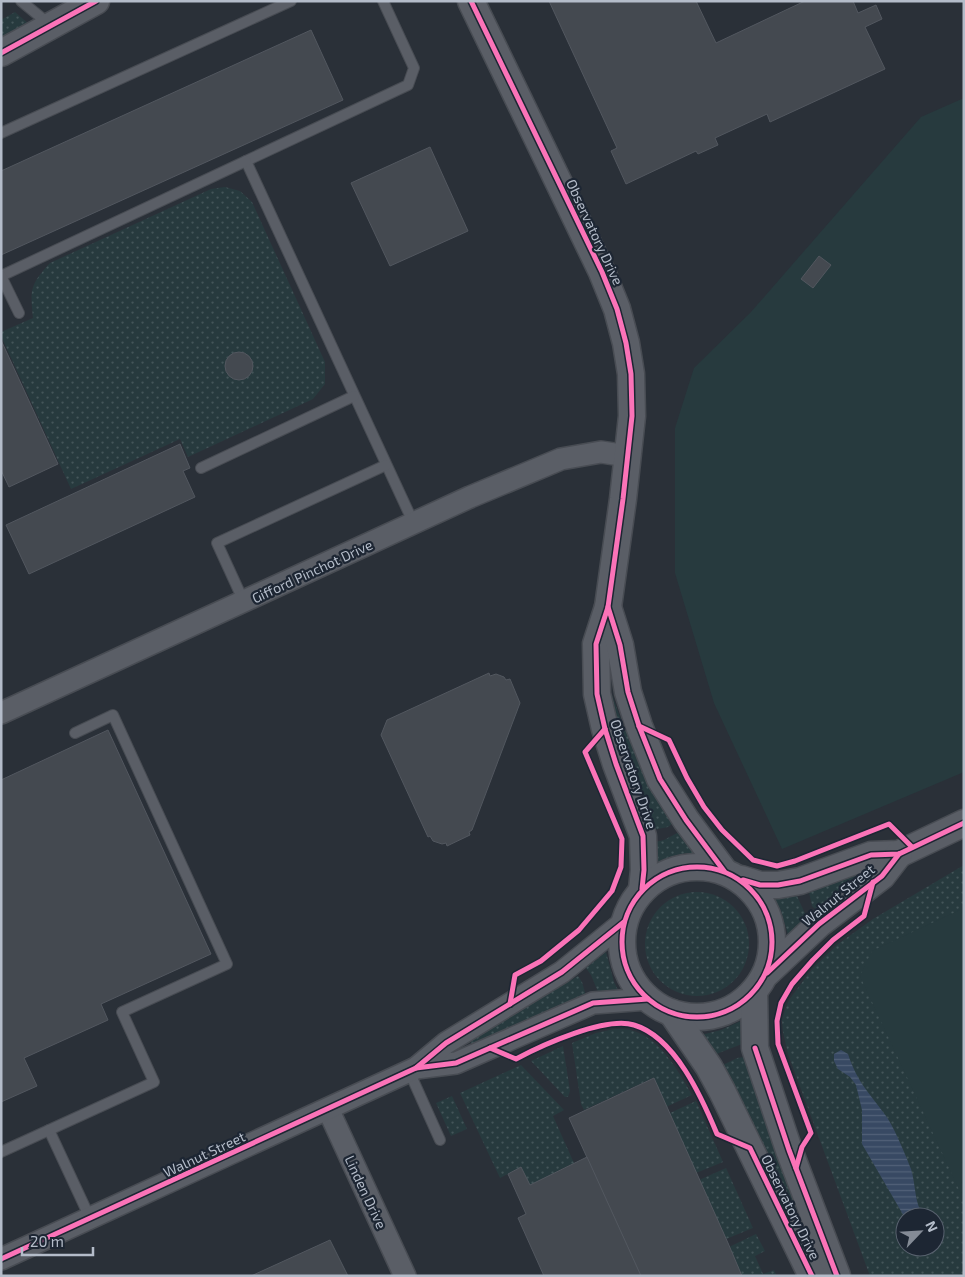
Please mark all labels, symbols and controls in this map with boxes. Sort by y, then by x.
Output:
street label: Observatory Drive [563,176,627,288]
street label: Gifford Pinchot Drive [249,536,375,606]
street label: Observatory Drive [607,717,661,831]
street label: Walnut Street [798,861,878,929]
street label: Walnut Street [160,1128,248,1180]
street label: Observatory Drive [758,1152,824,1262]
street label: Linden Drive [342,1153,390,1231]
north arrow [895,1207,945,1257]
text: N [922,1218,942,1234]
scale bar [22,1224,94,1256]
text: 20 m [30,1232,64,1250]

